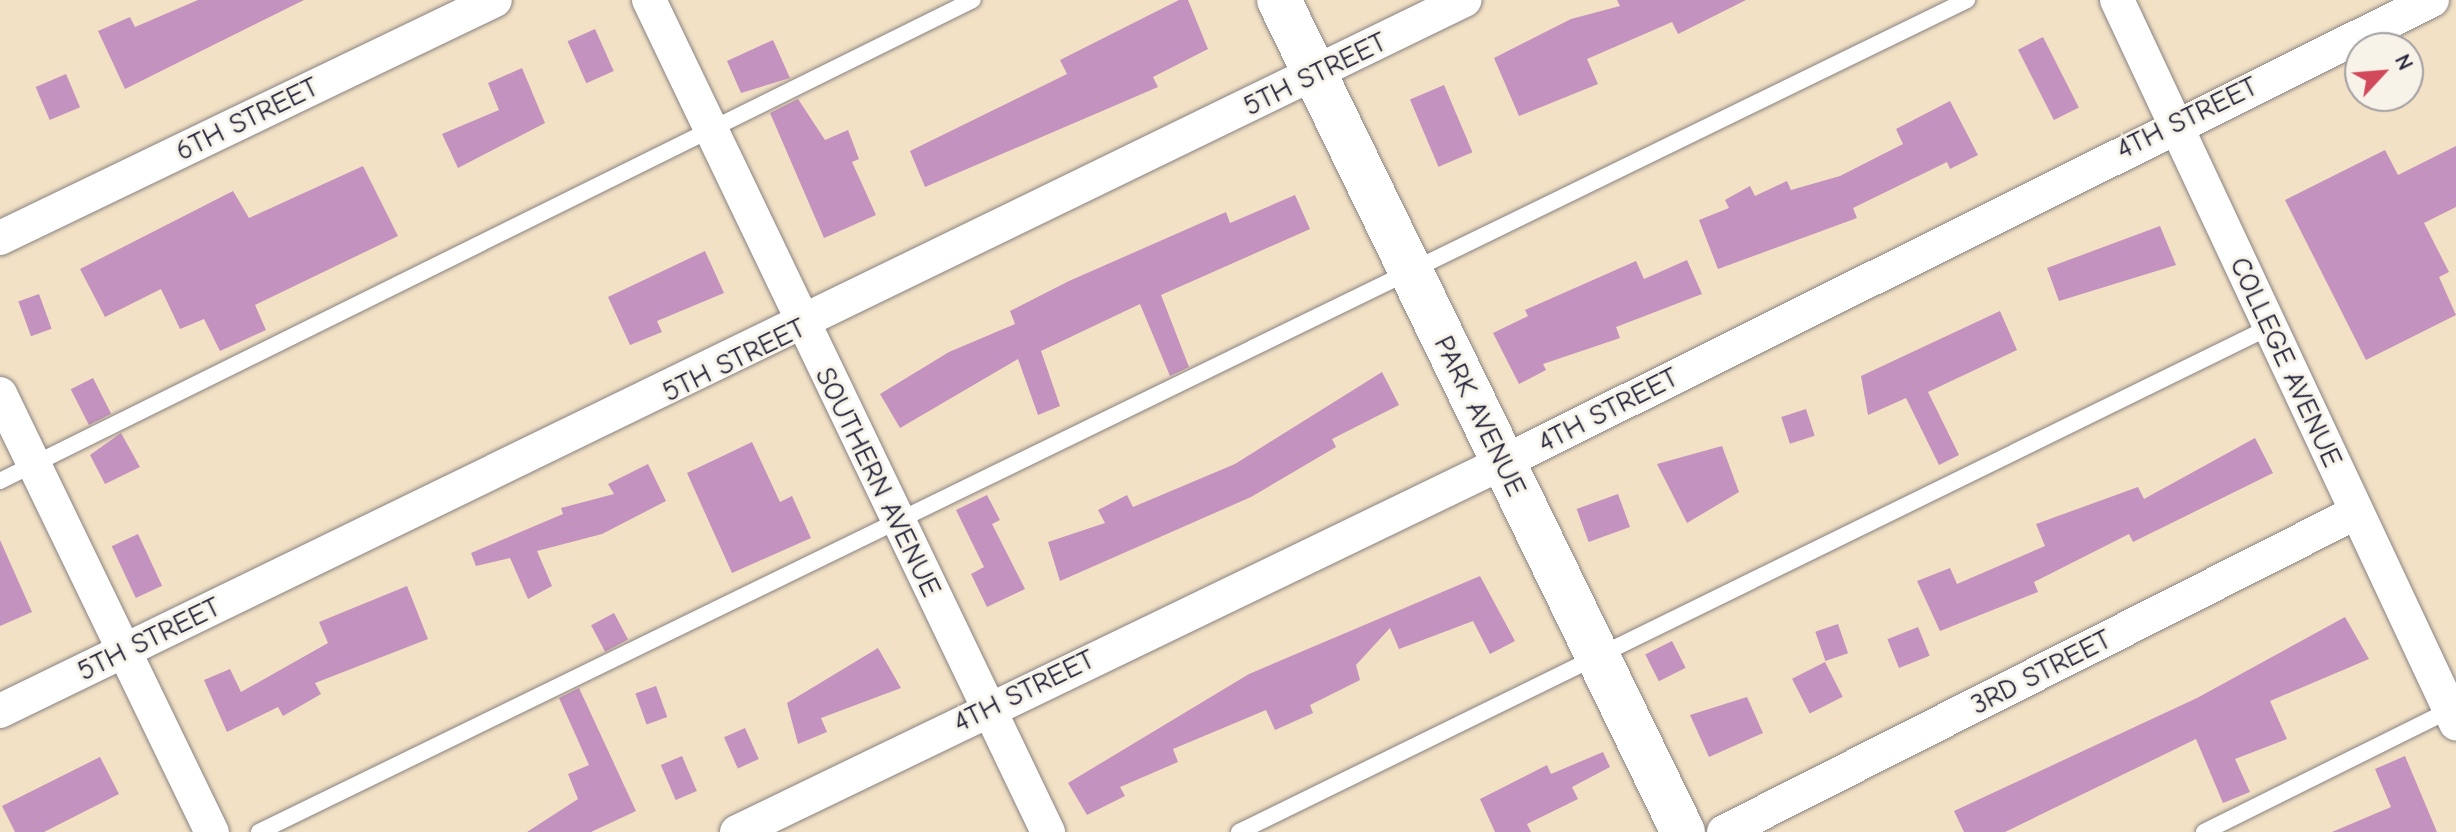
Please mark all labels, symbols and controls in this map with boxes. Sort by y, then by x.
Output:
street label: 5TH STREET [1238,25,1392,123]
north arrow [2344,32,2424,112]
text: N [2389,50,2419,75]
street label: 4TH STREET [2111,69,2263,167]
street label: 6TH STREET [170,70,324,168]
street label: COLLEGE AVENUE [2223,252,2349,472]
street label: 5TH STREET [657,311,811,409]
street label: PARK AVENUE [1427,330,1533,502]
street label: 4TH STREET [1532,360,1684,460]
street label: SOUTHERN AVENUE [808,362,948,602]
street label: 5TH STREET [72,590,226,688]
street label: 3RD STREET [1965,622,2117,722]
street label: 4TH STREET [948,642,1100,740]

